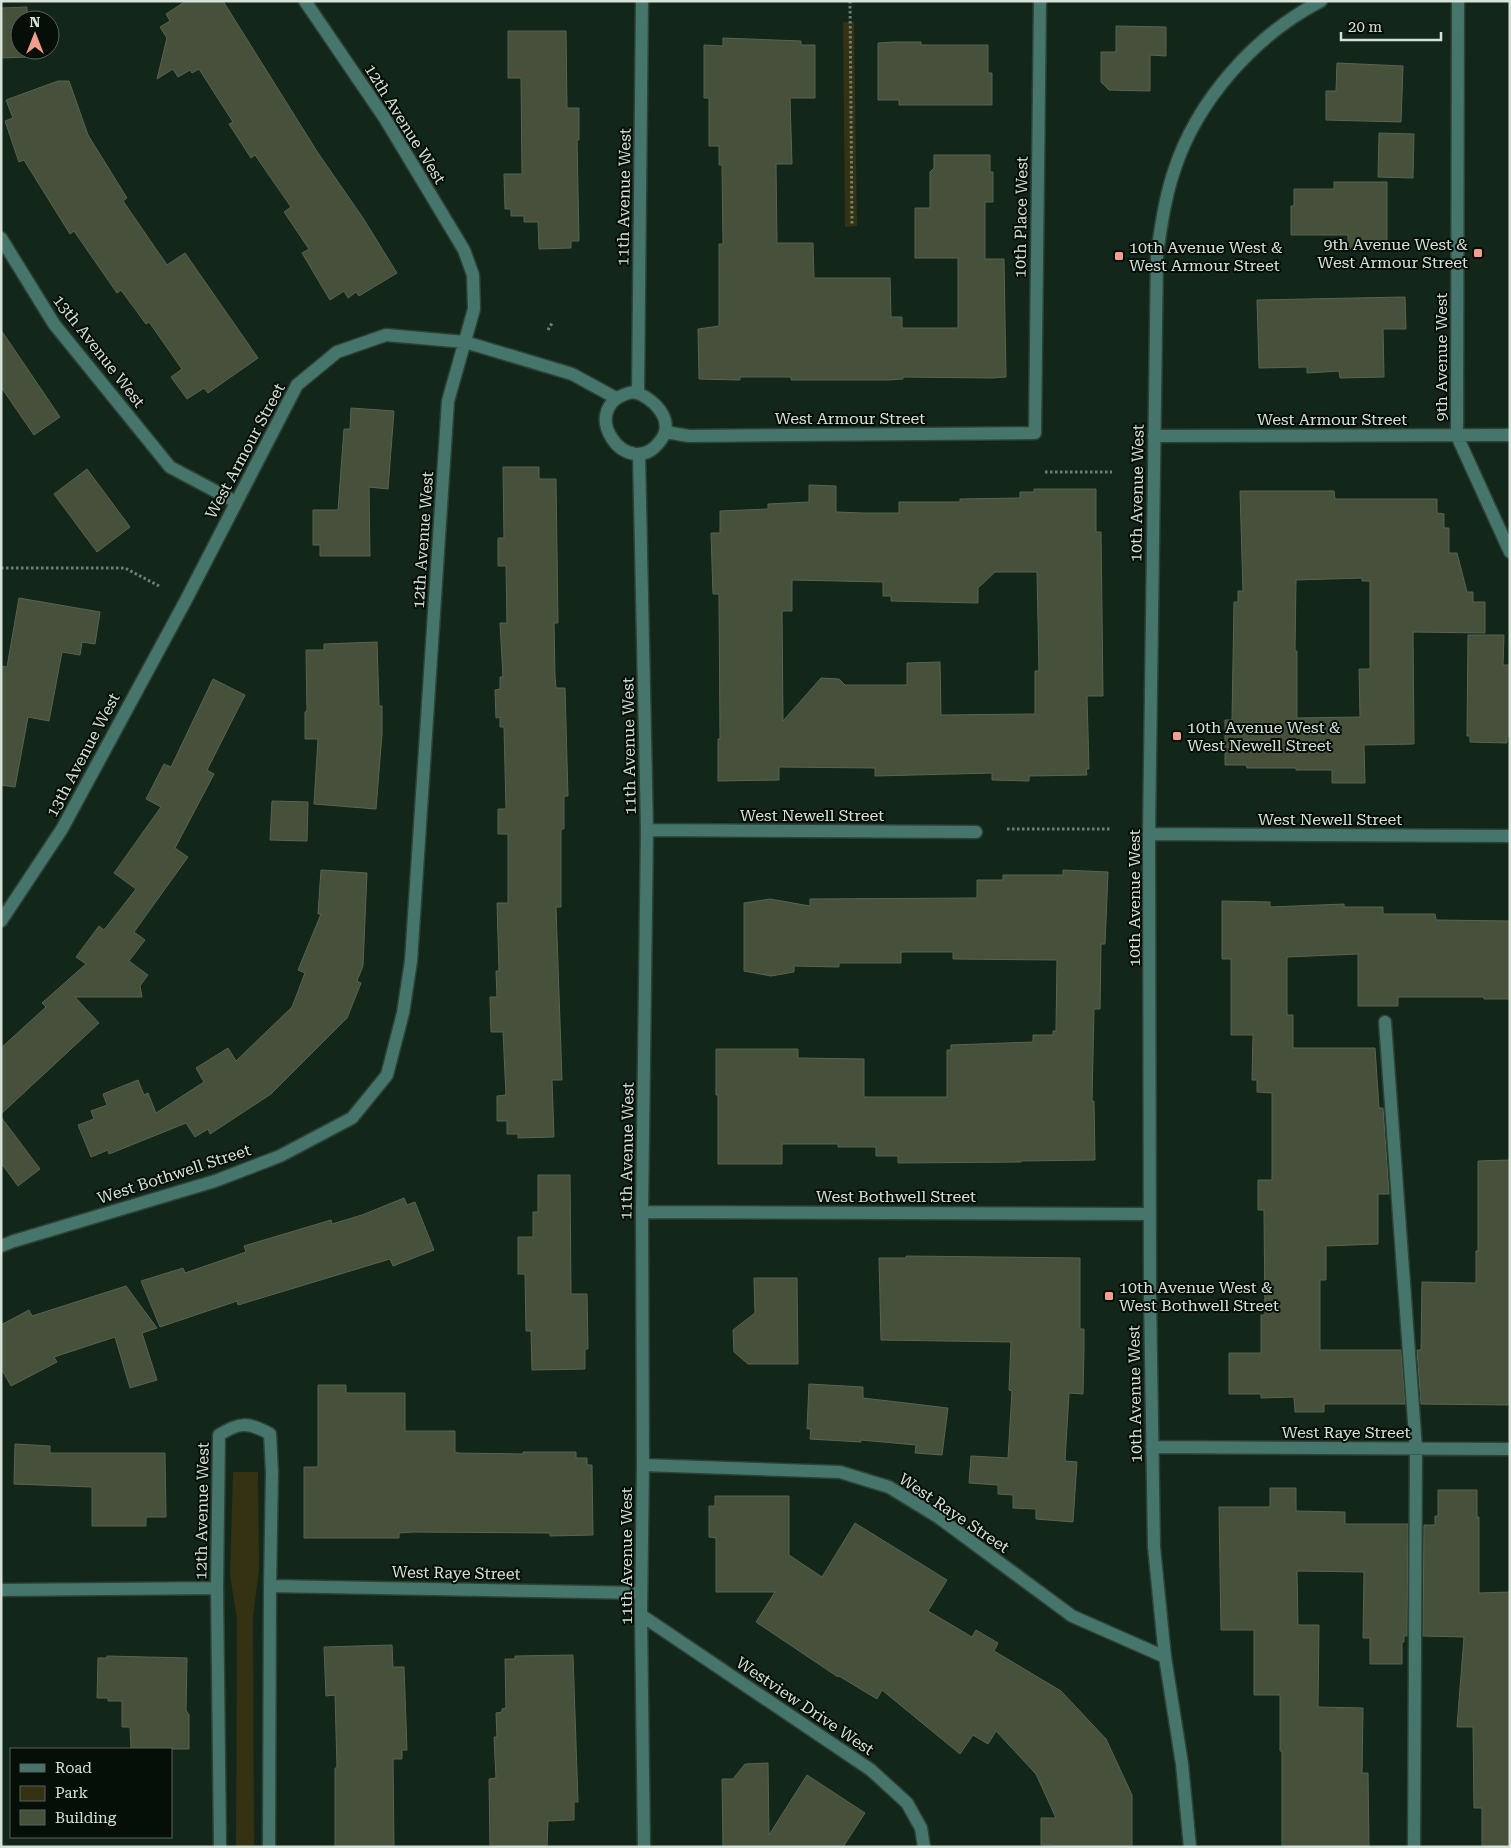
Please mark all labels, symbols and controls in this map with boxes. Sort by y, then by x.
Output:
north arrow [10,10,60,60]
scale bar [1341,10,1441,42]
text: N [30,14,41,30]
text: 20 m [1348,18,1383,36]
street label: 12th Avenue West [360,61,450,187]
street label: 11th Avenue West [613,128,635,266]
street label: 10th Place West [1010,156,1032,278]
place label: 9th Avenue West & West Armour Street [1317,235,1468,272]
place label: 10th Avenue West & West Armour Street [1129,238,1283,275]
marker: 9th Avenue West & West Armour Street [1472,247,1484,259]
marker: 10th Avenue West & West Armour Street [1113,250,1125,262]
street label: 13th Avenue West [49,291,149,411]
street label: 9th Avenue West [1432,293,1451,421]
street label: West Armour Street [201,380,289,522]
street label: West Armour Street [775,409,925,428]
street label: West Armour Street [1257,410,1407,429]
street label: 10th Avenue West [1126,424,1148,562]
street label: 12th Avenue West [409,471,437,609]
street label: 11th Avenue West [618,677,640,815]
street label: 13th Avenue West [42,690,124,820]
place label: 10th Avenue West & West Newell Street [1187,718,1341,755]
marker: 10th Avenue West & West Newell Street [1171,730,1183,742]
street label: West Newell Street [740,806,884,825]
street label: West Newell Street [1258,810,1402,829]
street label: 10th Avenue West [1125,829,1144,967]
street label: 11th Avenue West [616,1082,638,1220]
street label: West Bothwell Street [95,1140,253,1208]
street label: West Bothwell Street [816,1187,976,1206]
place label: 10th Avenue West & West Bothwell Street [1119,1278,1279,1315]
marker: 10th Avenue West & West Bothwell Street [1103,1290,1115,1302]
street label: 10th Avenue West [1124,1325,1146,1463]
street label: West Raye Street [1281,1423,1411,1442]
street label: 12th Avenue West [191,1442,213,1580]
street label: West Raye Street [895,1469,1013,1557]
street label: 11th Avenue West [617,1487,636,1625]
street label: West Raye Street [391,1562,521,1584]
street label: Westview Drive West [732,1653,878,1759]
legend [10,1748,172,1838]
text: Road [55,1759,92,1777]
text: Park [55,1784,89,1802]
text: Building [55,1809,117,1827]

